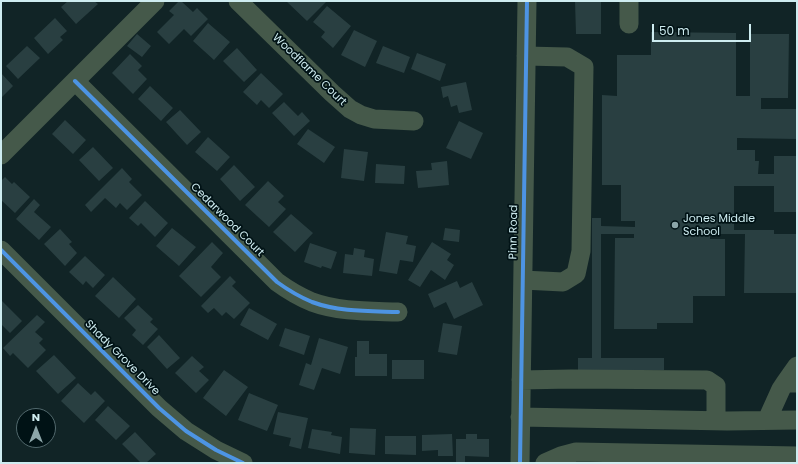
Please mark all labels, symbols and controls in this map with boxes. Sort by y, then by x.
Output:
scale bar [654,16,753,42]
text: 50 m [659,22,690,39]
street label: Woodflame Court [269,31,349,109]
street label: Cedarwood Court [188,181,266,259]
street label: Pinn Road [507,205,521,259]
place label: Jones Middle School [683,212,755,238]
marker: Jones Middle School [670,220,680,230]
street label: Shady Grove Drive [82,318,162,398]
north arrow [16,408,56,448]
text: N [32,409,40,425]

